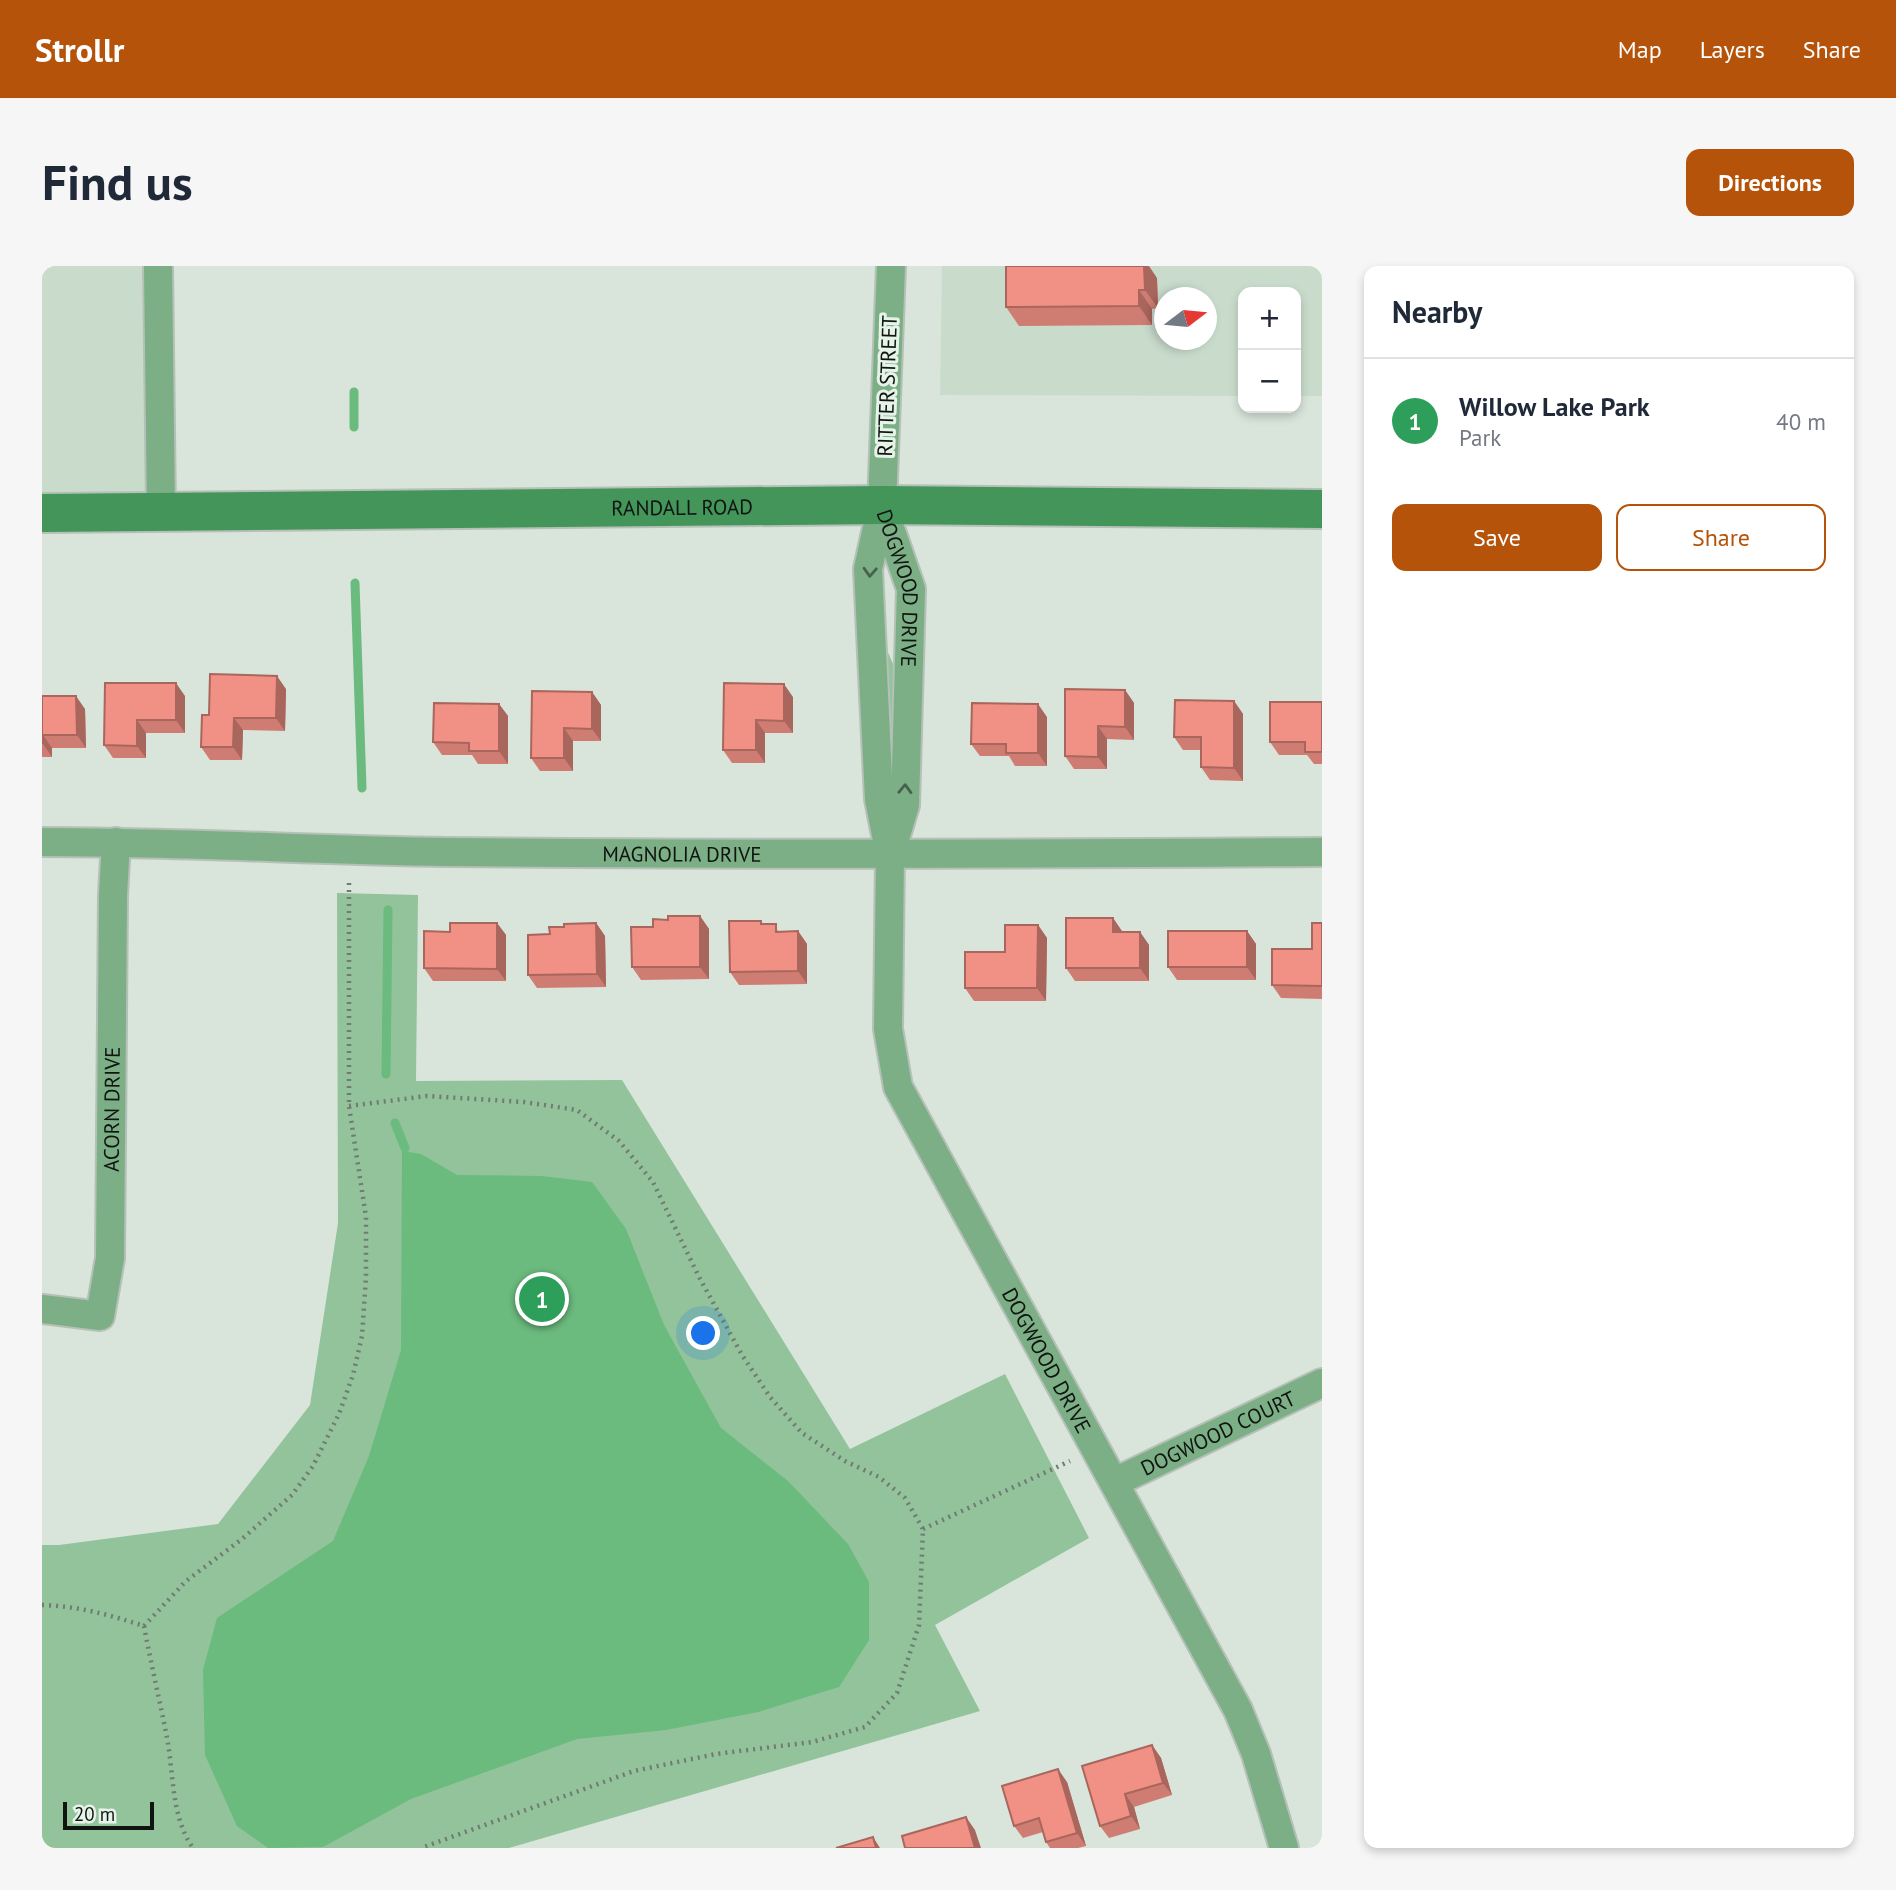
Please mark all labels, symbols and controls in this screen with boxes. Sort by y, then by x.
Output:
text: Strollr [35,28,124,71]
text: Map [1618,34,1662,65]
text: Layers [1700,34,1765,65]
text: Share [1803,34,1861,65]
button: Directions [1686,149,1854,216]
text: Find us [42,150,193,214]
north arrow [1154,287,1217,350]
map controls [1238,287,1301,413]
button: + [1238,287,1301,350]
text: Nearby [1392,292,1482,331]
street label: RITTER STREET [871,315,903,457]
button: − [1238,350,1301,413]
text: Willow Lake Park [1459,390,1650,423]
text: 1 [1408,407,1422,436]
text: 40 m [1776,407,1826,436]
text: Park [1459,423,1501,452]
street label: RANDALL ROAD [611,493,753,521]
button: Save [1392,504,1602,571]
button: Share [1616,504,1826,571]
street label: DOGWOOD DRIVE [871,506,925,667]
one-way arrow [862,567,877,578]
one-way arrow [898,783,913,794]
street label: MAGNOLIA DRIVE [602,840,762,867]
street label: ACORN DRIVE [97,1046,125,1172]
pin: 1 [519,1273,565,1325]
street label: DOGWOOD DRIVE [996,1283,1098,1437]
your location [686,1316,720,1350]
street label: DOGWOOD COURT [1136,1384,1300,1481]
scale bar [63,1799,154,1831]
text: 20 m [74,1802,115,1826]

